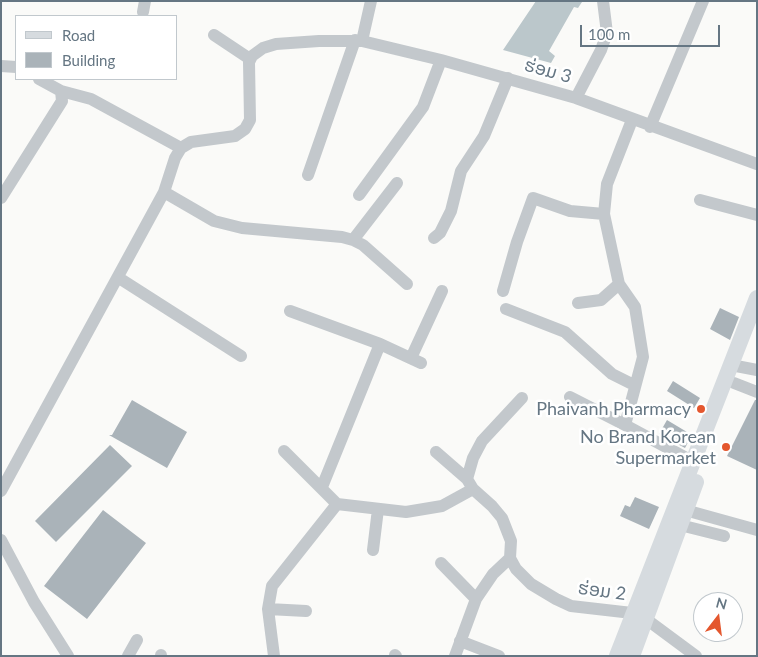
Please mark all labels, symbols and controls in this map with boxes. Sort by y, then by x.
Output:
legend [15,15,178,80]
scale bar [583,15,723,47]
text: 100 m [588,25,630,43]
text: Road [62,26,95,44]
text: Building [62,51,115,69]
street label: ຮ່ອມ 3 [522,54,574,88]
place label: Phaivanh Pharmacy [536,398,691,420]
marker: Phaivanh Pharmacy [695,403,707,415]
place label: No Brand Korean Supermarket [580,426,716,468]
marker: No Brand Korean Supermarket [720,441,732,453]
street label: ຮ່ອມ 2 [577,577,627,605]
north arrow [693,592,743,642]
text: N [714,593,729,613]

